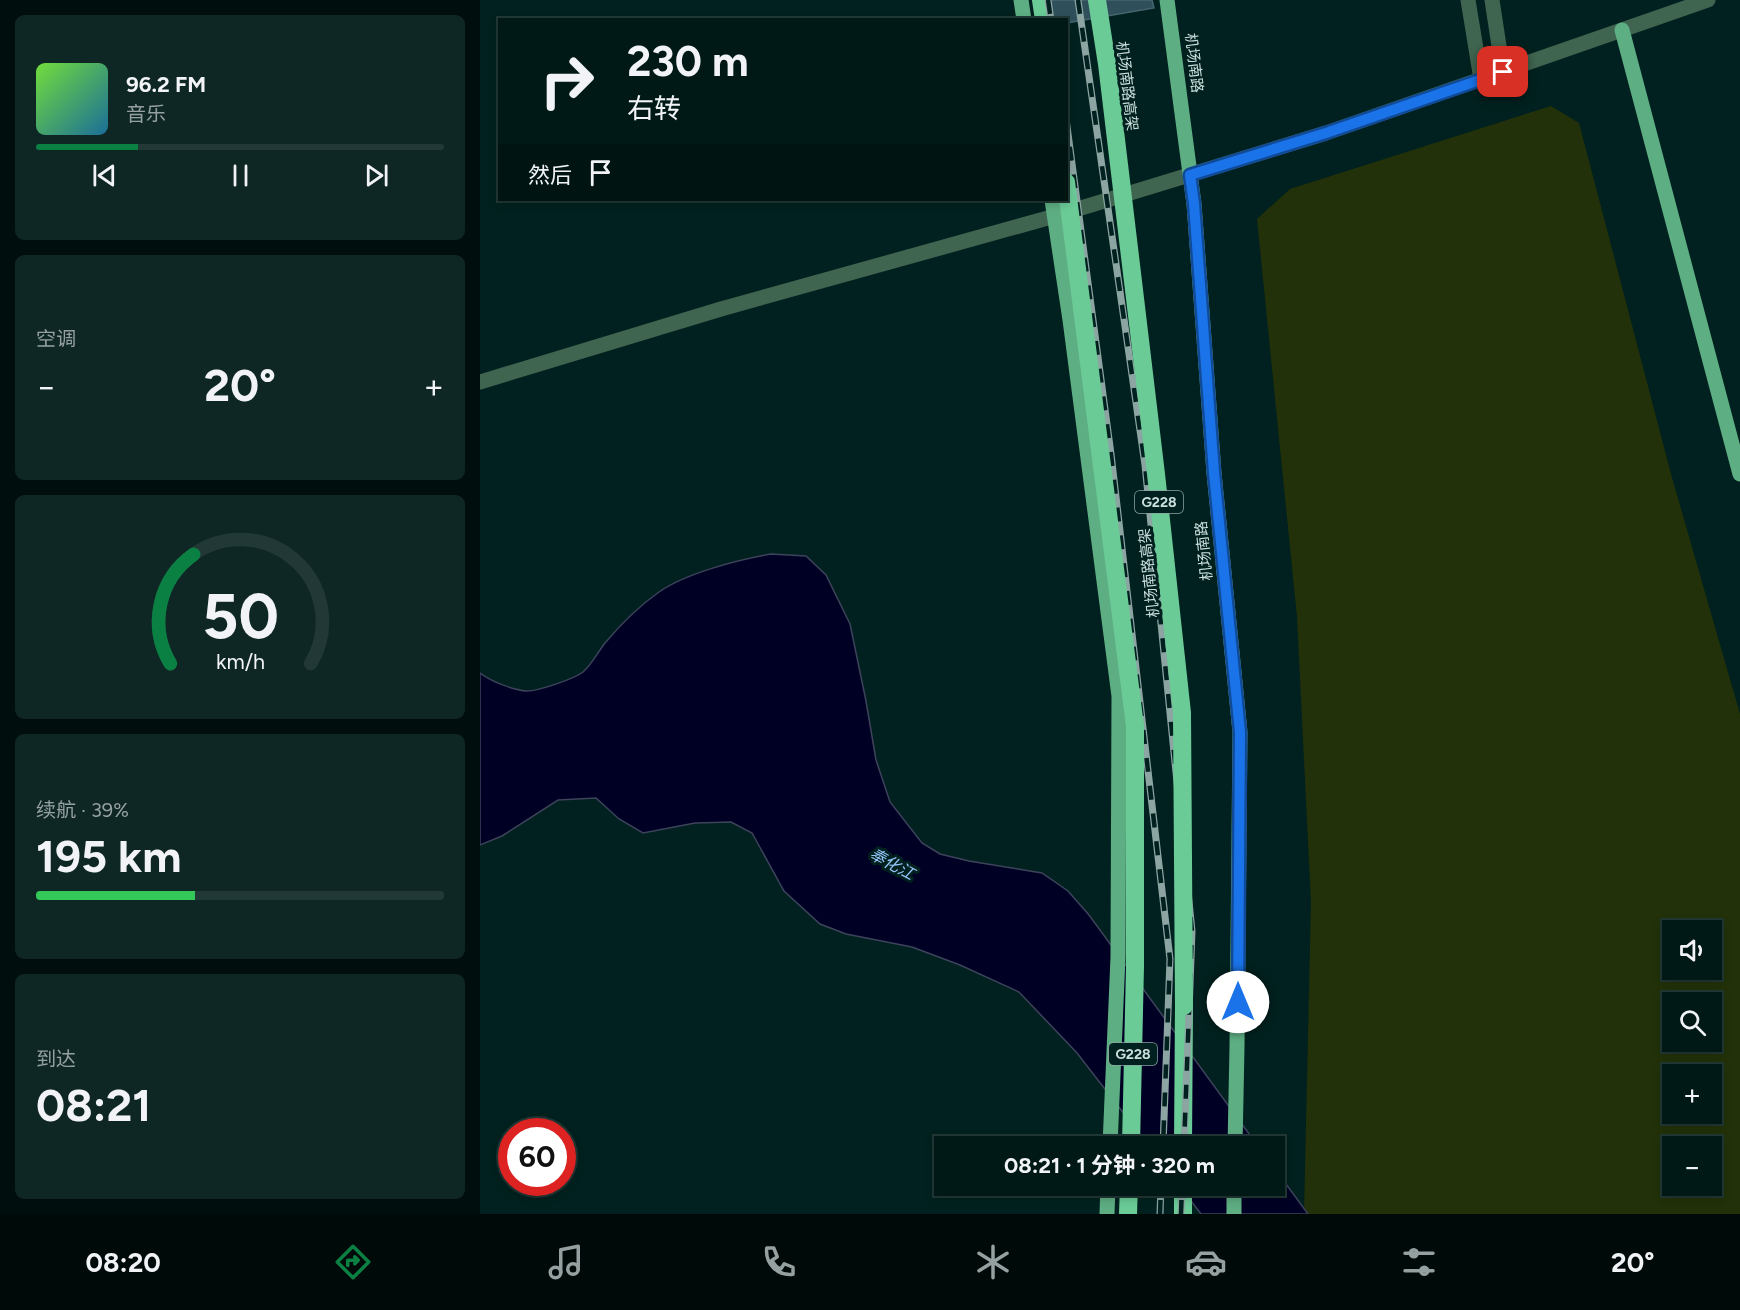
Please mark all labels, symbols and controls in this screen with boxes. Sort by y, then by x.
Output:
street label: 机场南路 [1181,32,1207,94]
text: 230 m [627,36,749,87]
street label: 机场南路高架 [1113,40,1141,132]
icon: right [528,42,606,120]
pin [1477,46,1528,97]
icon: arrive [1486,55,1519,88]
text: 96.2 FM [126,71,206,98]
text: 右转 [627,92,681,125]
text: 音乐 [126,102,166,126]
icon: arrive [584,156,617,189]
icon: previous [88,159,121,192]
icon: pause [224,159,257,192]
icon: next [360,159,393,192]
text: 然后 [528,162,572,189]
text: 空调 [36,327,76,351]
text: 20° [204,358,276,412]
text: − [36,367,57,406]
text: + [423,367,444,406]
road number: G228 [1135,491,1183,513]
street label: 机场南路 [1192,520,1216,582]
street label: 机场南路高架 [1135,527,1163,619]
text: 50 [202,579,278,654]
text: km/h [216,649,264,674]
text: 续航 · 39% [36,798,129,822]
text: 195 km [36,829,181,883]
water label: 奉化江 [866,844,919,885]
map controls [1662,920,1722,1196]
button: sound [1662,920,1722,980]
position arrow [1206,970,1270,1034]
button: search [1662,992,1722,1052]
road number: G228 [1109,1043,1157,1065]
text: 到达 [36,1047,76,1071]
button: + [1662,1064,1722,1124]
text: 08:21 [36,1078,151,1132]
speed limit sign: 60 [498,1118,576,1196]
button: − [1662,1136,1722,1196]
text: 08:21 · 1 分钟 · 320 m [1004,1152,1215,1179]
icon: directions [332,1241,374,1283]
icon: music [545,1241,587,1283]
icon: phone [758,1241,800,1283]
icon: climate [972,1241,1014,1283]
icon: car [1185,1241,1227,1283]
icon: filters [1398,1241,1440,1283]
text: 08:20 [86,1246,161,1279]
text: 20° [1611,1246,1654,1279]

